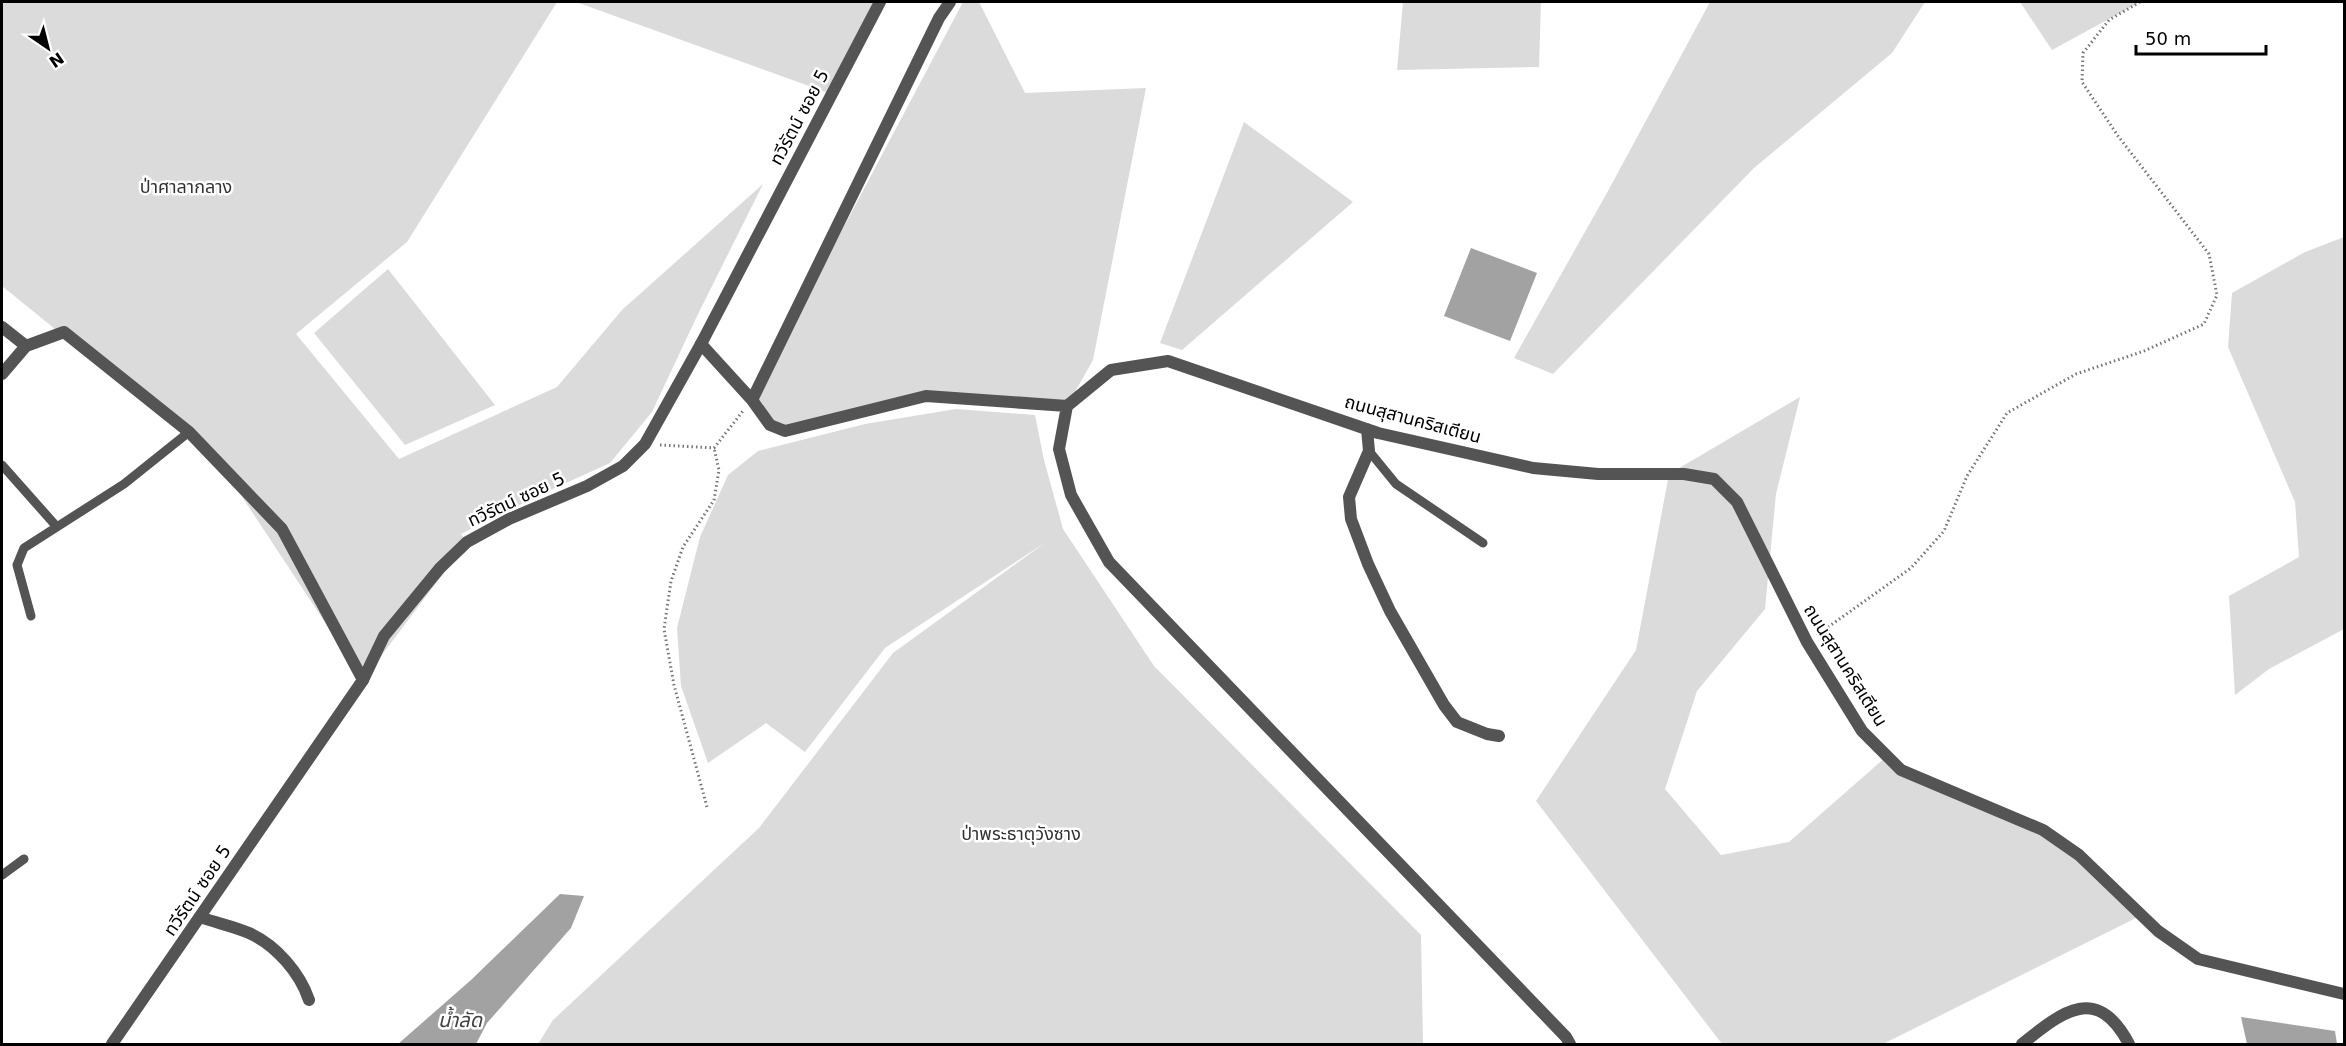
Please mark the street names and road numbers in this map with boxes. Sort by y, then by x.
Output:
street label: ทวีรัตน์ ซอย 5 [765,66,833,168]
street label: ถนนสุสานคริสเตียน [1342,391,1483,448]
street label: ทวีรัตน์ ซอย 5 [464,467,568,531]
street label: ถนนสุสานคริสเตียน [1799,600,1892,731]
street label: ทวีรัตน์ ซอย 5 [159,841,235,939]

